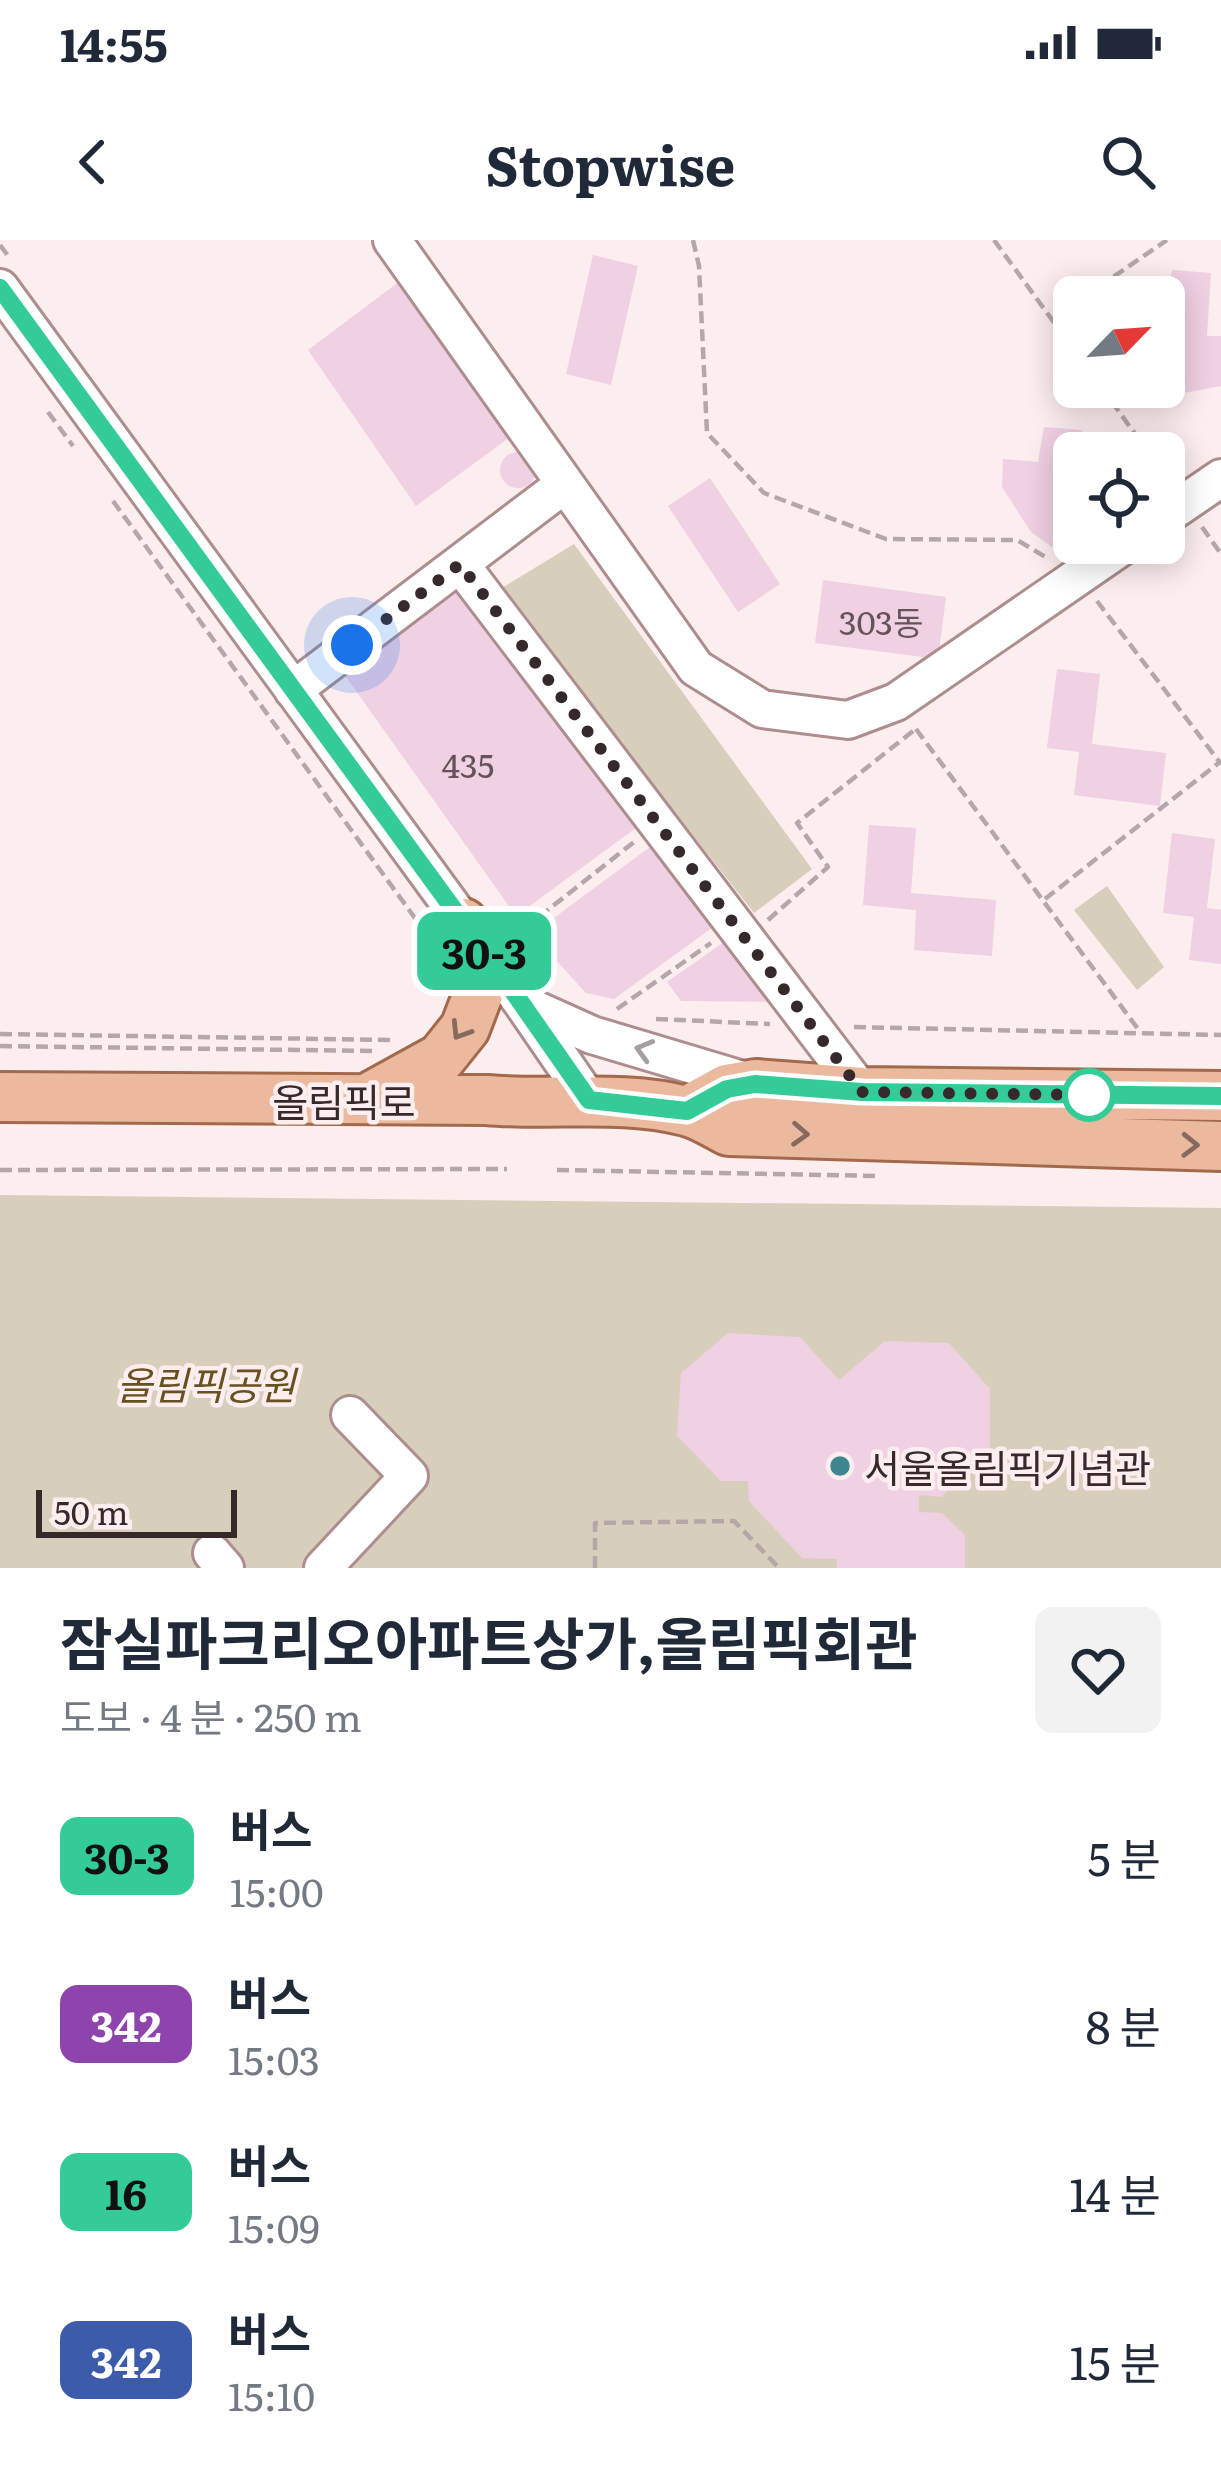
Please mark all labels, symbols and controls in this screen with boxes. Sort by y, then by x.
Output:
text: 14:55 [60,9,168,76]
text: Stopwise [486,122,735,203]
icon: back [60,129,126,195]
icon: search [1095,129,1161,195]
north arrow [1053,276,1185,408]
map controls [1053,276,1185,564]
button: locate [1053,432,1185,564]
house number: 303동 [839,596,923,645]
your location [322,615,382,675]
house number: 435 [442,739,494,788]
line badge: 30-3 [400,912,568,990]
text: 30-3 [441,920,527,982]
one-way arrow [452,1017,474,1039]
one-way arrow [634,1039,655,1064]
unlabelled marker [1064,1070,1114,1120]
street label: 올림픽로 [272,1071,416,1129]
one-way arrow [791,1121,810,1147]
one-way arrow [1181,1132,1200,1158]
park label: 올림픽공원 [116,1354,299,1412]
place label: 서울올림픽기념관 [864,1437,1151,1495]
marker: 서울올림픽기념관 [827,1453,853,1479]
scale bar [36,1484,237,1537]
text: 50 m [54,1486,128,1535]
text: 잠실파크리오아파트상가,올림픽회관 [60,1598,918,1683]
button: heart [1035,1607,1161,1733]
text: 도보 · 4 분 · 250 m [60,1686,362,1744]
text: 버스 [230,1794,313,1861]
text: 5 분 [1088,1823,1161,1890]
text: 30-3 [84,1825,170,1887]
text: 15:00 [230,1861,323,1919]
text: 버스 [228,1962,311,2029]
text: 8 분 [1086,1991,1161,2058]
text: 342 [90,1993,162,2055]
text: 15:03 [228,2029,320,2087]
text: 버스 [228,2130,311,2197]
text: 14 분 [1069,2159,1161,2226]
text: 16 [105,2161,147,2223]
text: 15:09 [228,2197,320,2255]
text: 버스 [228,2298,311,2365]
text: 15 분 [1069,2327,1161,2394]
text: 342 [90,2329,162,2391]
text: 15:10 [228,2365,315,2423]

